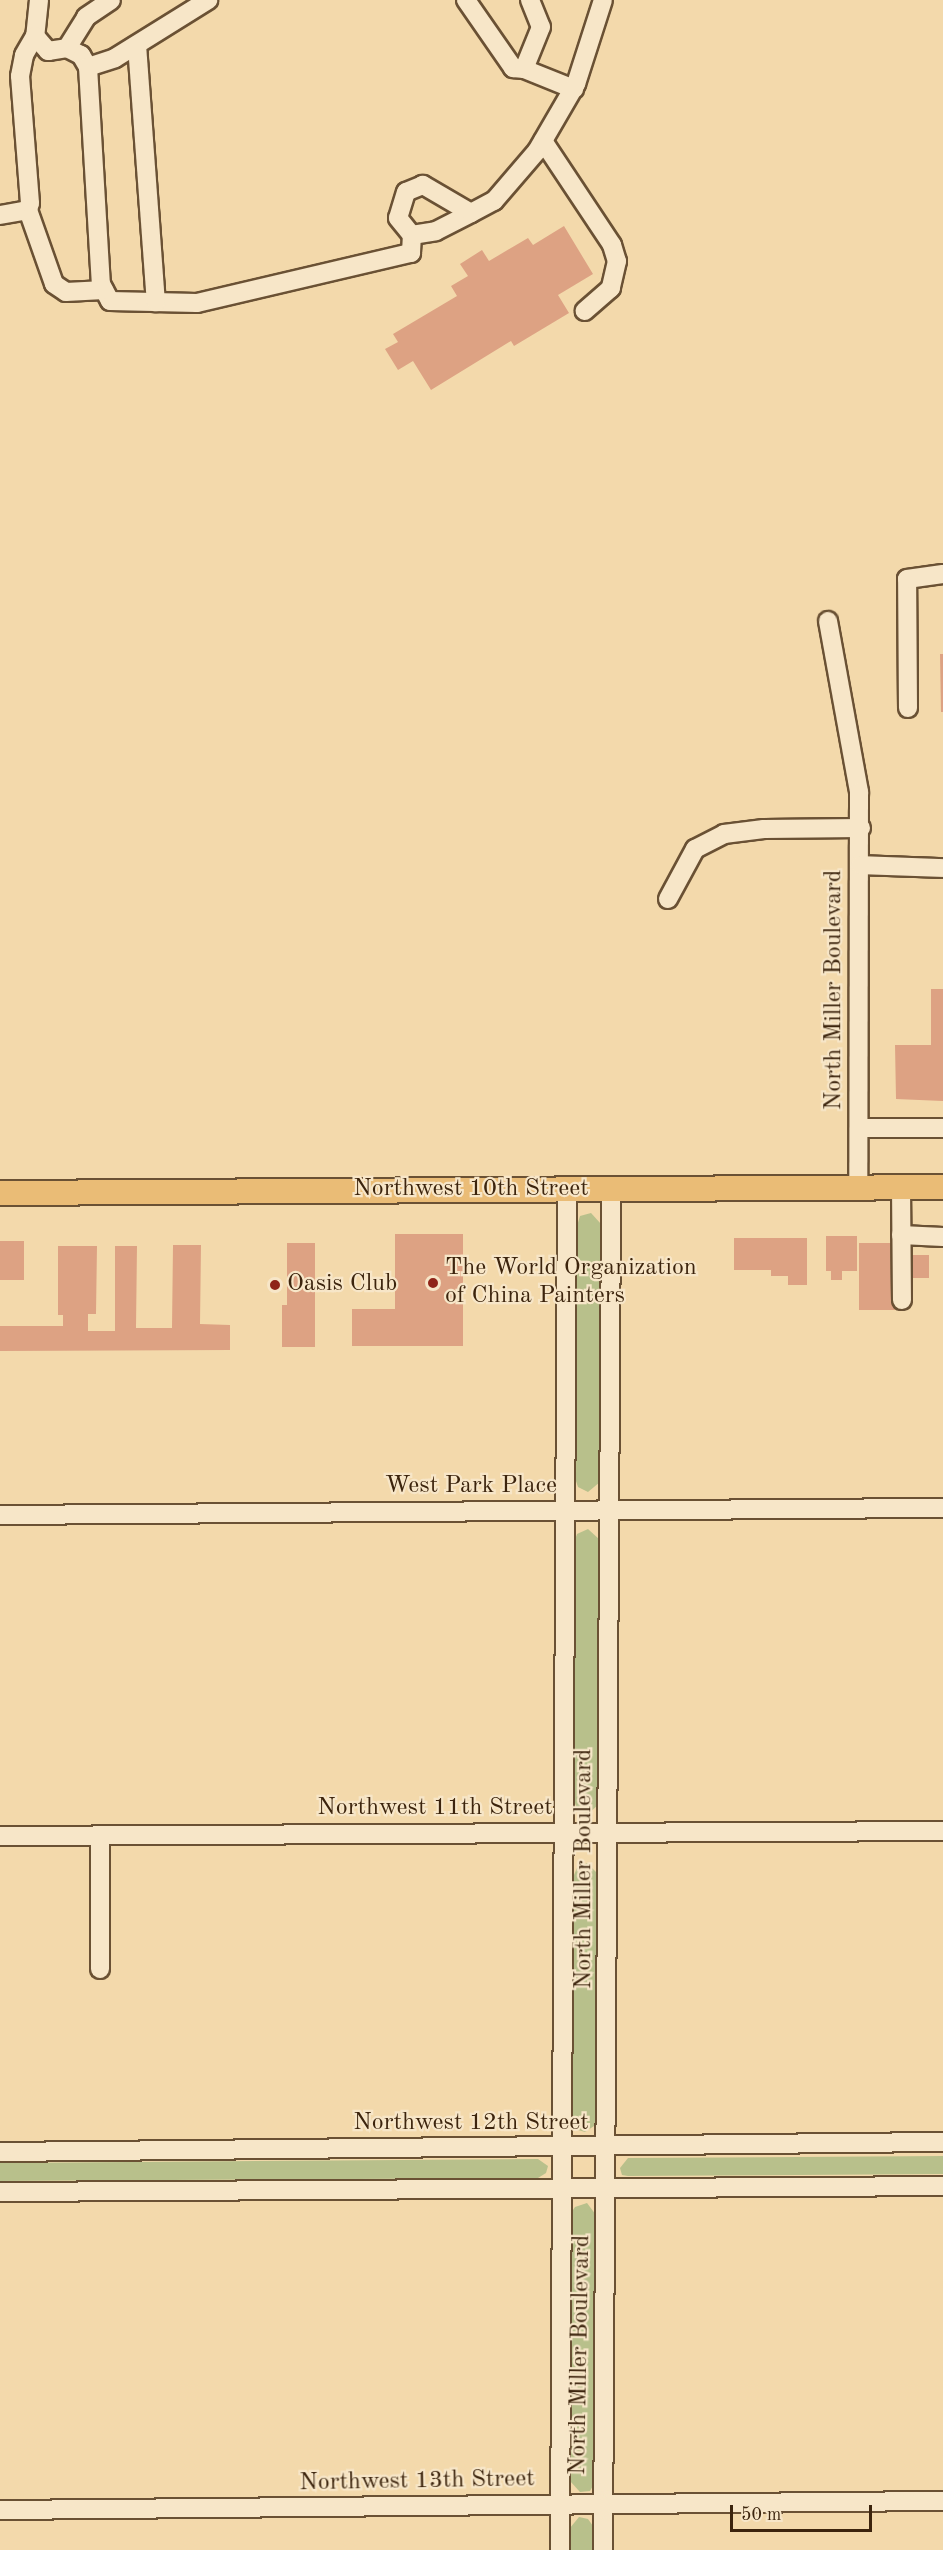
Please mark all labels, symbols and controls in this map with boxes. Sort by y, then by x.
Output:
street label: North Miller Boulevard [821,870,849,1110]
street label: Northwest 10th Street [353,1176,589,1204]
place label: The World Organization of China Painters [445,1255,697,1311]
place label: Oasis Club [287,1271,397,1299]
marker: The World Organization of China Painters [426,1276,440,1290]
marker: Oasis Club [268,1278,282,1292]
street label: West Park Place [385,1473,557,1501]
street label: North Miller Boulevard [571,1749,599,1989]
street label: Northwest 11th Street [317,1795,553,1823]
street label: Northwest 12th Street [353,2110,589,2138]
street label: North Miller Boulevard [565,2235,597,2475]
street label: Northwest 13th Street [299,2466,535,2498]
scale bar [733,2493,876,2531]
text: 50 m [741,2506,781,2524]

